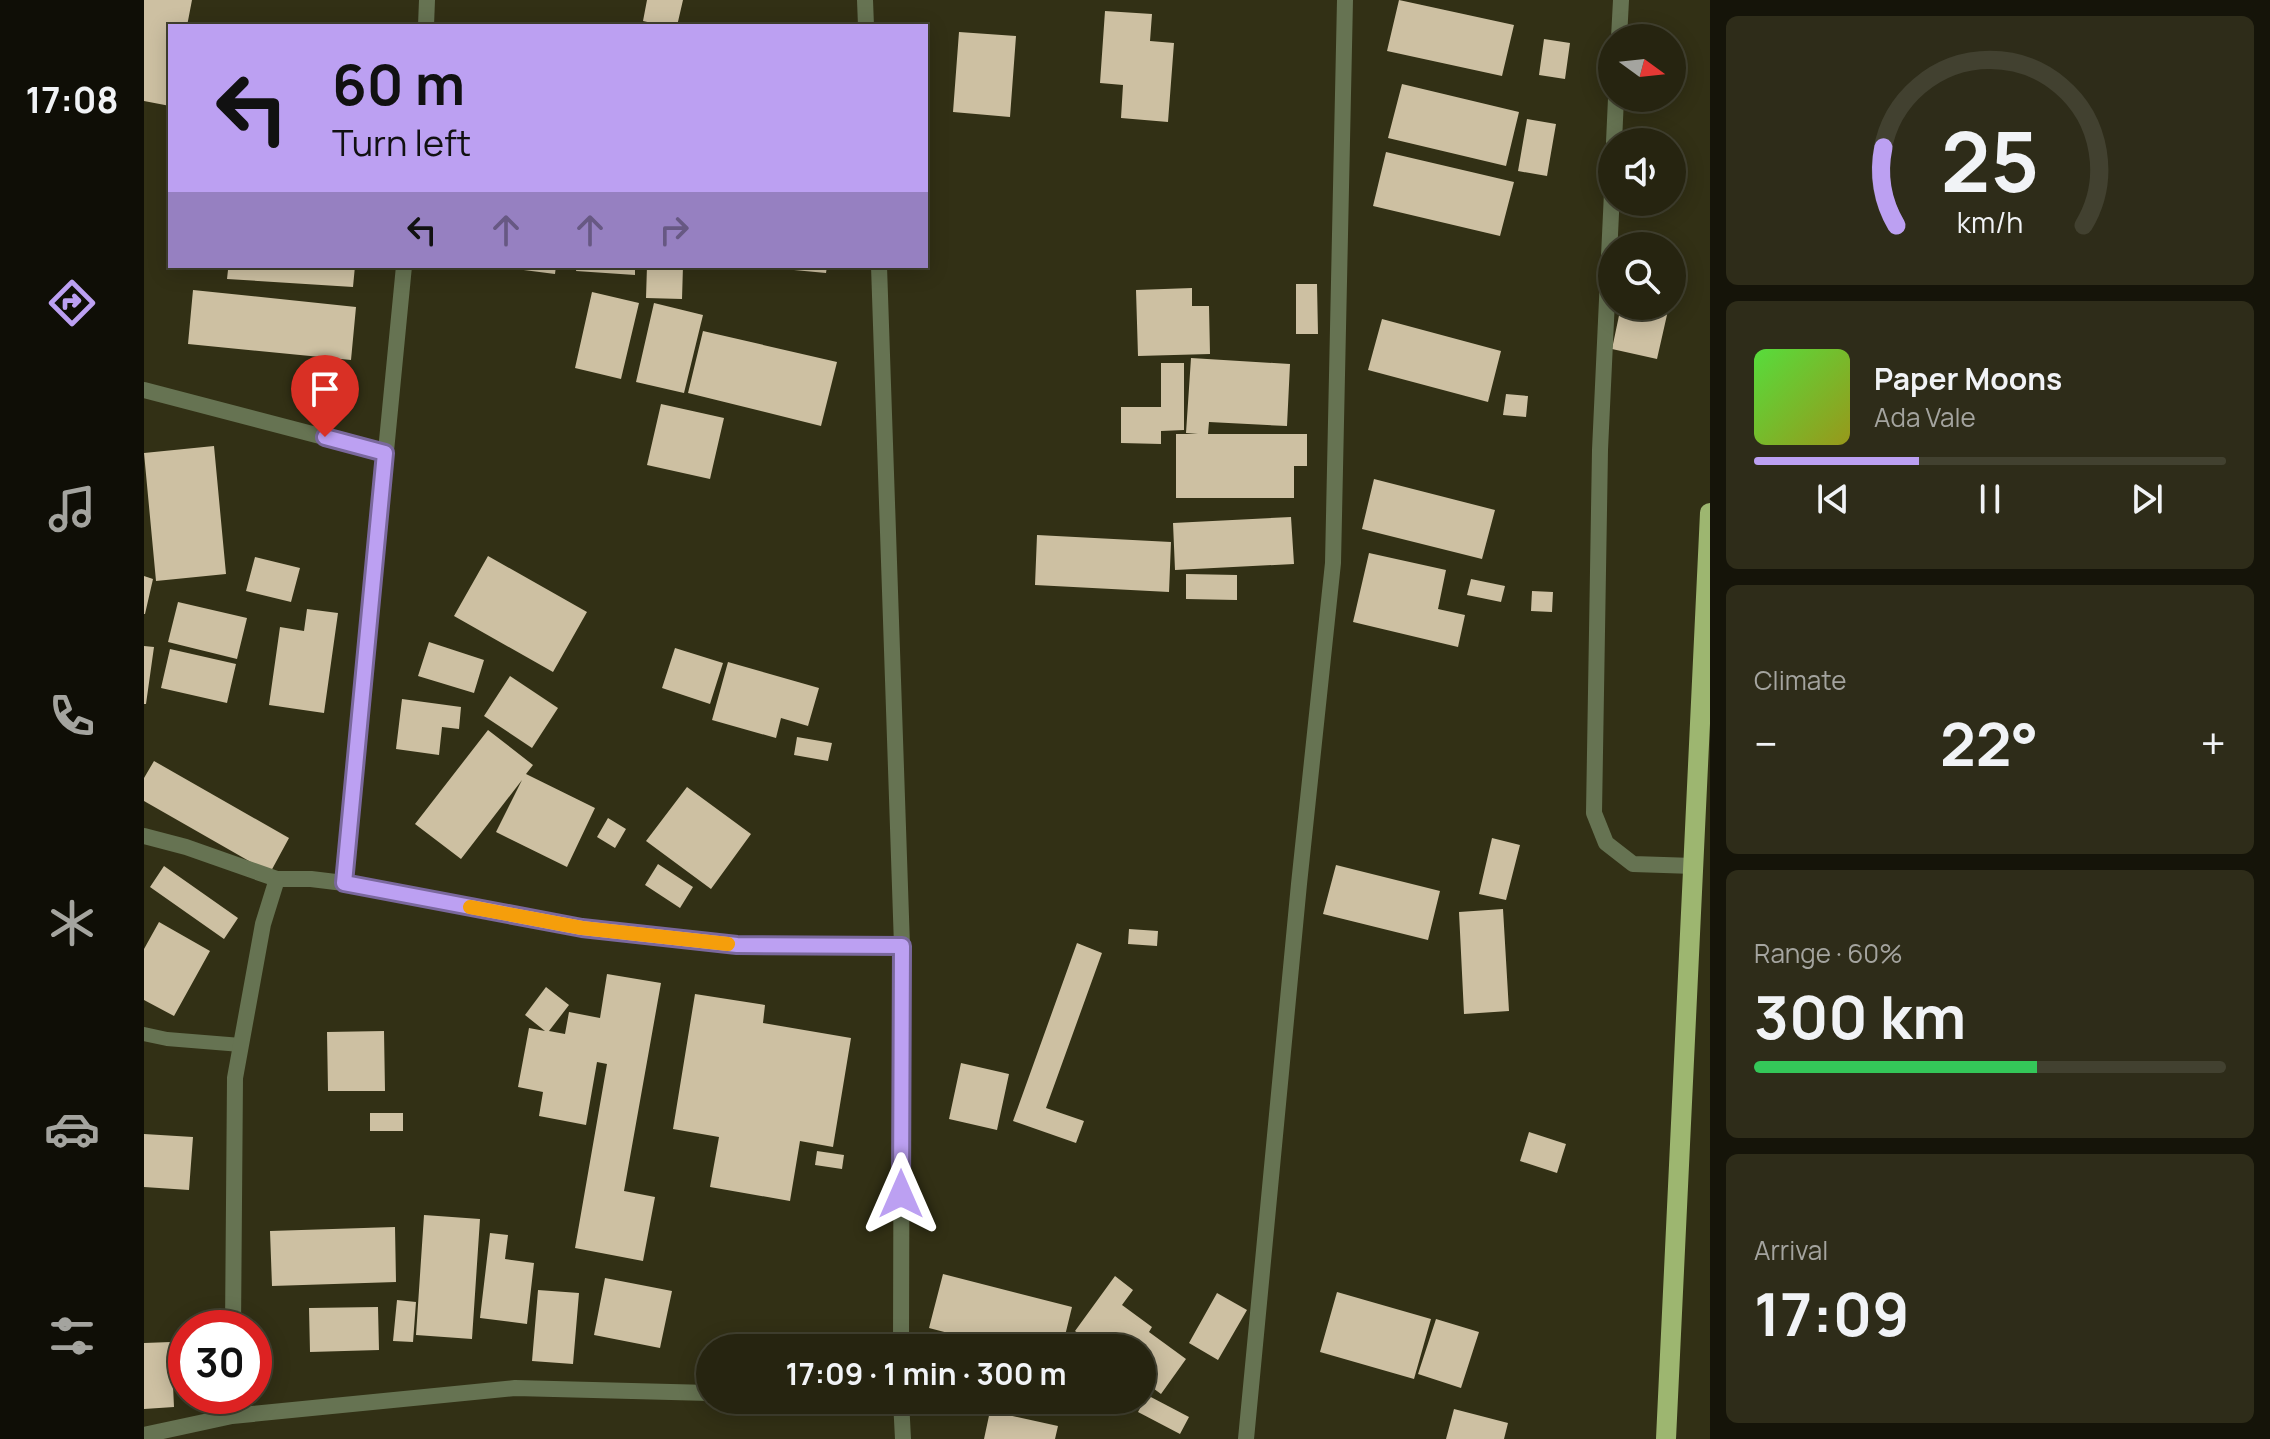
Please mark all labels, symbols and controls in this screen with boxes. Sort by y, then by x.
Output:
north arrow [1598,24,1686,112]
map controls [1598,24,1686,320]
text: 60 m [332,45,465,122]
icon: left [200,56,304,160]
text: 17:08 [25,75,119,124]
text: 25 [1941,103,2039,217]
text: Turn left [332,118,471,167]
button: sound [1598,128,1686,216]
text: km/h [1957,203,2023,242]
icon: left [400,208,444,252]
icon: ahead [484,208,528,252]
icon: ahead [568,208,612,252]
icon: right [652,208,696,252]
button: search [1598,232,1686,320]
icon: directions [44,275,100,331]
pin [291,355,359,437]
text: Paper Moons [1874,358,2062,399]
icon: arrive [303,367,347,411]
text: Ada Vale [1874,399,1976,435]
icon: previous [1811,477,1855,521]
icon: pause [1968,477,2012,521]
icon: next [2125,477,2169,521]
icon: music [44,481,100,537]
text: Climate [1754,662,1846,698]
icon: phone [44,688,100,744]
text: 22° [1940,702,2038,784]
text: − [1754,713,1778,773]
text: + [2201,713,2226,773]
icon: climate [44,895,100,951]
text: Range · 60% [1754,935,1903,971]
text: 300 km [1754,975,1966,1057]
icon: car [44,1101,100,1157]
position arrow [859,1152,943,1236]
text: Arrival [1754,1232,1828,1268]
text: 17:09 [1754,1272,1910,1354]
icon: filters [44,1308,100,1364]
speed limit sign: 30 [168,1310,272,1414]
text: 17:09 · 1 min · 300 m [786,1353,1066,1394]

